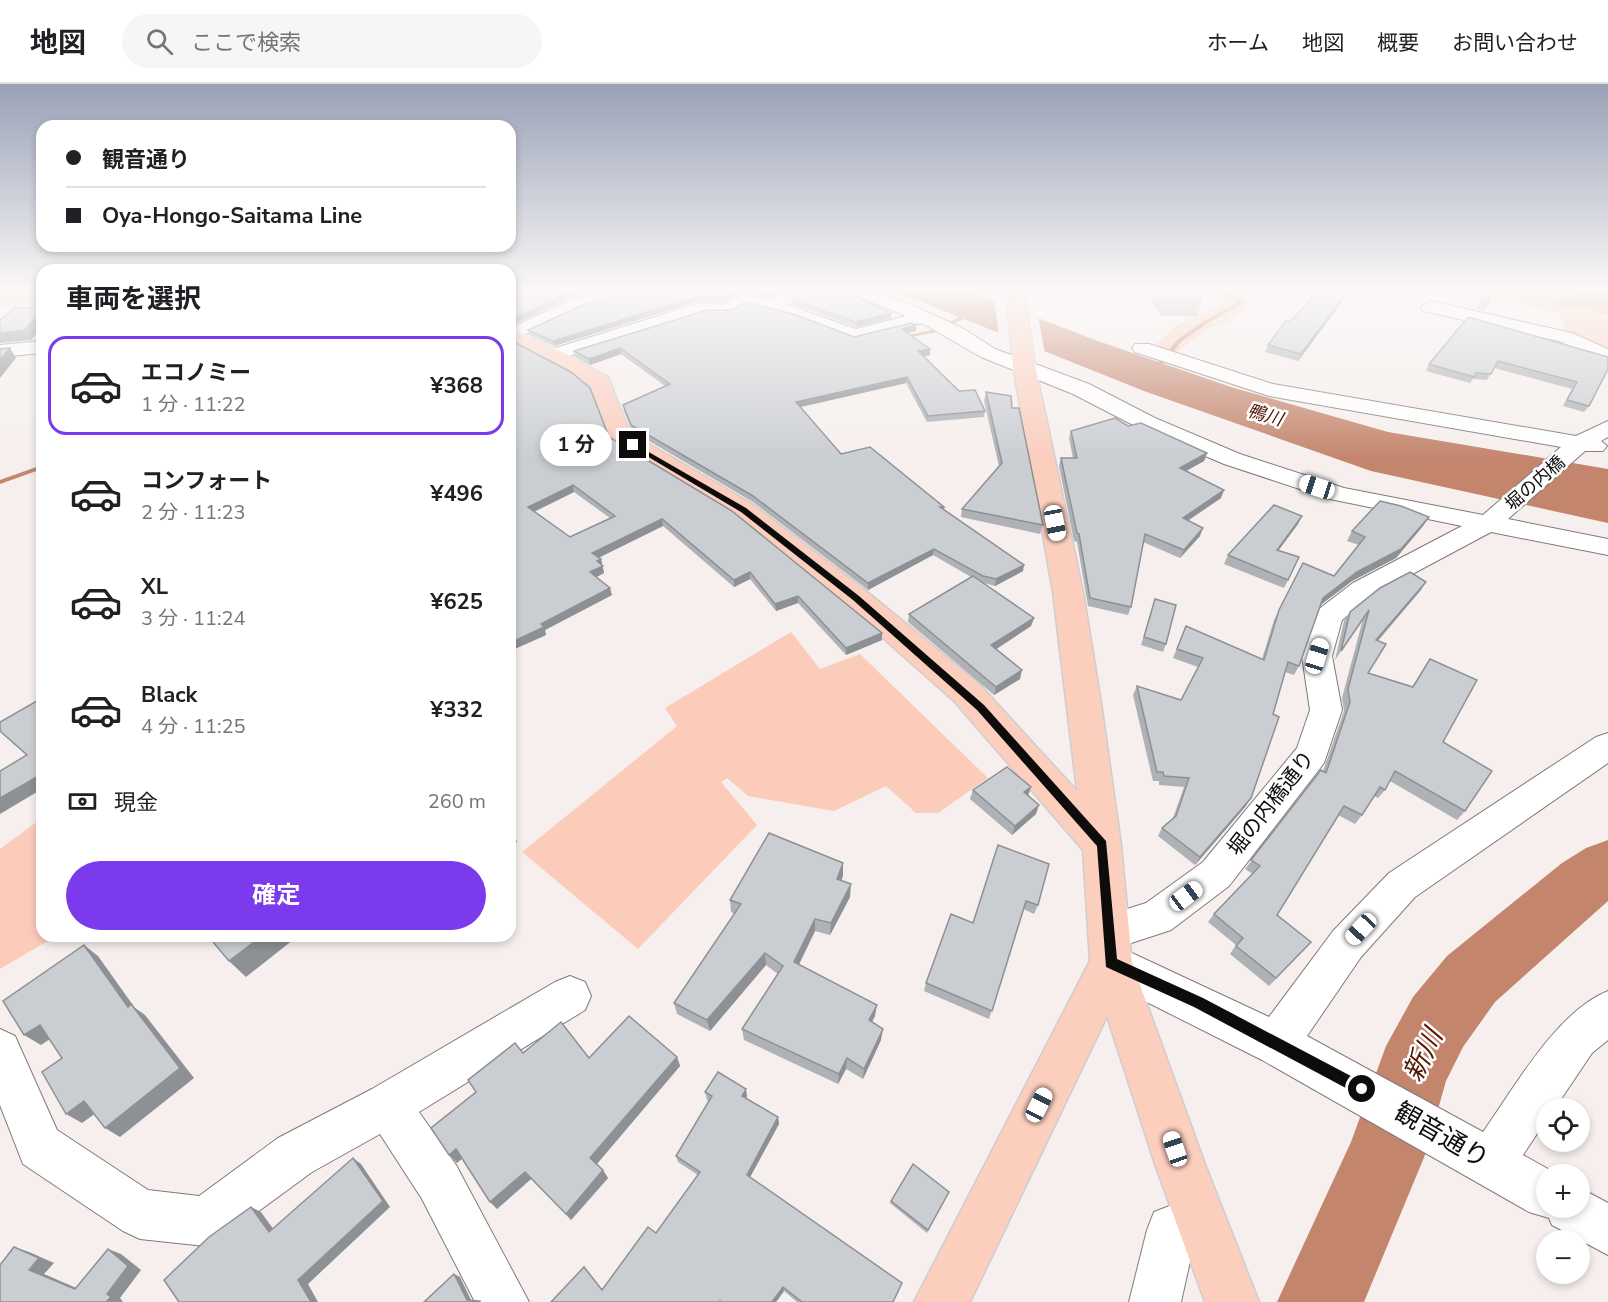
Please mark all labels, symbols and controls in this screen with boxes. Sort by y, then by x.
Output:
search box [122,14,542,68]
text: 地図 [30,24,86,62]
icon: search [143,25,176,58]
text: ここで検索 [191,28,301,58]
text: ホーム [1207,29,1269,57]
text: 地図 [1302,29,1344,57]
text: 概要 [1377,29,1419,57]
text: お問い合わせ [1452,29,1578,57]
text: 観音通り [102,145,190,175]
text: Oya-Hongo-Saitama Line [102,201,362,231]
text: 車両を選択 [66,281,201,318]
text: エコノミー [141,358,251,388]
icon: car [69,359,123,413]
text: ¥368 [430,371,483,401]
text: 1 分 · 11:22 [141,391,246,418]
water label: 鴨川 [1244,399,1288,432]
callout: 1 分 [540,424,612,466]
text: 1 分 [557,431,595,458]
route end [619,431,646,458]
street label: 堀の内橋 [1500,450,1570,516]
text: コンフォート [141,466,272,496]
icon: car [69,467,123,521]
car [1297,473,1337,501]
text: ¥496 [430,479,483,509]
text: 2 分 · 11:23 [141,499,246,526]
car [1043,504,1067,542]
text: XL [141,572,168,602]
icon: car [69,575,123,629]
text: ¥625 [430,587,483,617]
text: 3 分 · 11:24 [141,605,246,632]
car [1303,636,1331,676]
text: Black [141,680,197,710]
icon: car [69,683,123,737]
text: ¥332 [430,695,483,725]
text: 4 分 · 11:25 [141,713,246,740]
street label: 堀の内橋通り [1221,745,1321,861]
icon: cash [66,785,99,818]
text: 現金 [114,788,158,818]
text: 260 m [428,788,486,815]
button: 確定 [66,861,486,930]
car [1166,878,1206,914]
car [1342,910,1380,948]
water label: 新川 [1395,1020,1453,1088]
route start [1348,1075,1375,1102]
car [1023,1085,1055,1125]
street label: 観音通り [1388,1094,1496,1177]
map controls [1536,1098,1590,1284]
button: locate [1536,1098,1590,1152]
car [1161,1129,1189,1169]
button: + [1536,1164,1590,1218]
button: − [1536,1230,1590,1284]

